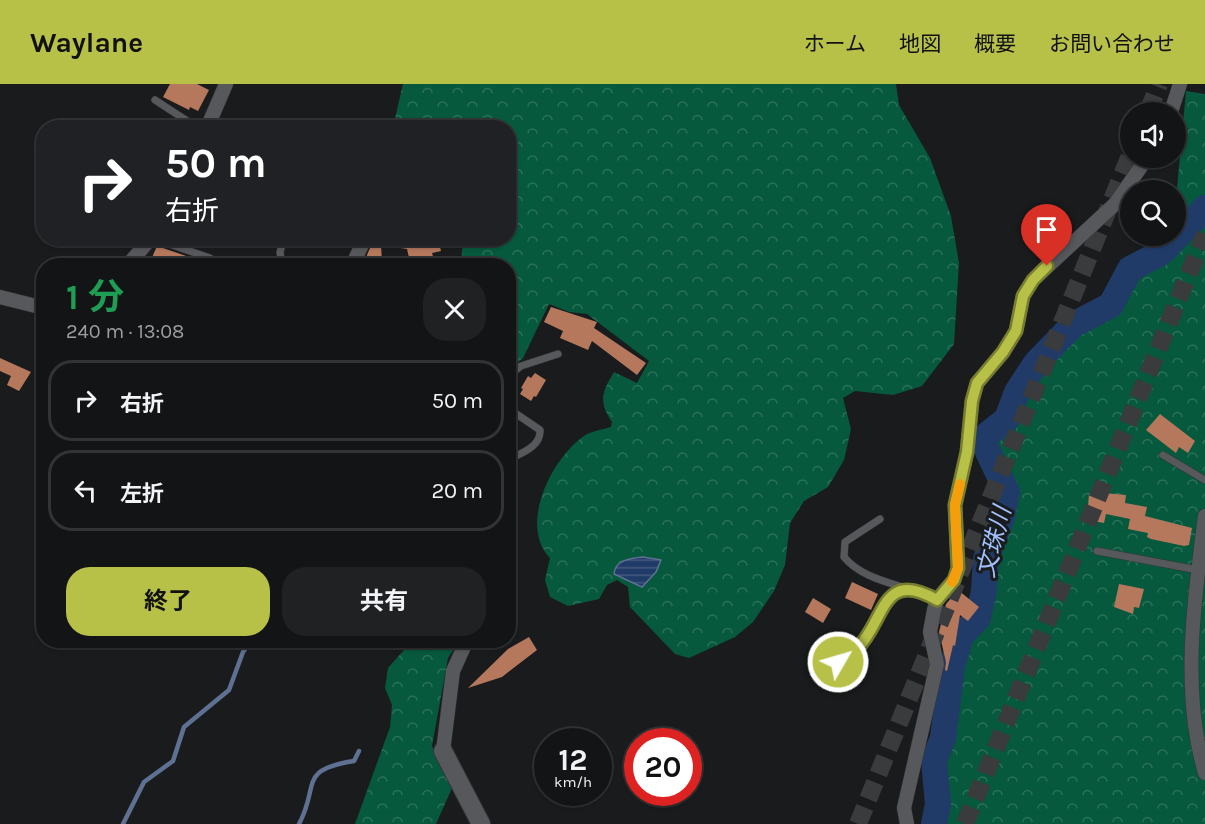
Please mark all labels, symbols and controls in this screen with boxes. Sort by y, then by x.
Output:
text: Waylane [30,26,143,59]
text: ホーム [804,32,866,56]
text: 地図 [899,32,941,56]
text: 概要 [974,32,1016,56]
text: お問い合わせ [1049,32,1175,56]
map controls [1120,102,1186,246]
button: sound [1120,102,1186,168]
text: 50 m [165,138,267,188]
icon: right [66,144,144,222]
button: search [1120,180,1186,246]
text: 右折 [165,195,219,227]
pin [1021,204,1072,266]
icon: arrive [1030,213,1063,246]
text: 1 分 [66,276,124,318]
button: close [423,278,486,341]
text: 240 m · 13:08 [66,320,184,343]
icon: right [69,384,102,417]
text: 50 m [432,388,483,414]
text: 右折 [120,391,164,417]
icon: left [69,474,102,507]
text: 20 m [431,478,483,504]
text: 左折 [120,481,164,507]
water label: 文珠川 [972,501,1017,580]
button: 終了 [66,567,270,636]
button: 共有 [282,567,486,636]
position arrow [806,630,870,694]
speed limit sign: 20 [624,728,702,806]
text: 12 [559,742,587,778]
text: km/h [554,773,592,791]

